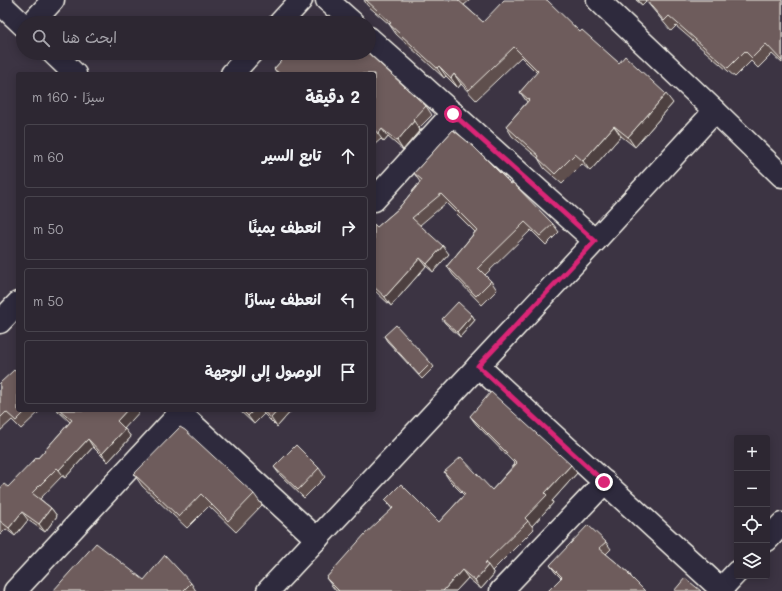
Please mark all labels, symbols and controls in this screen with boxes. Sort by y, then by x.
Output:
search box [16,16,376,60]
icon: search [30,27,52,49]
text: ابحث هنا [62,27,117,47]
text: 2 دقيقة [305,85,360,107]
text: سيرًا · 160 m [32,88,105,105]
route start [444,105,462,123]
text: تابع السير [262,145,321,165]
icon: ahead [337,145,359,167]
text: 60 m [33,148,63,165]
text: انعطف يمينًا [249,217,321,237]
icon: right [337,217,359,239]
text: 50 m [33,220,63,237]
text: انعطف يسارًا [245,289,321,309]
icon: left [337,289,359,311]
text: 50 m [33,292,63,309]
text: الوصول إلى الوجهة [205,361,321,381]
icon: arrive [337,361,359,383]
map controls [734,435,770,579]
button: + [734,435,770,471]
button: − [734,471,770,507]
route end [595,473,613,491]
button: locate [734,507,770,543]
button: layers [734,543,770,579]

